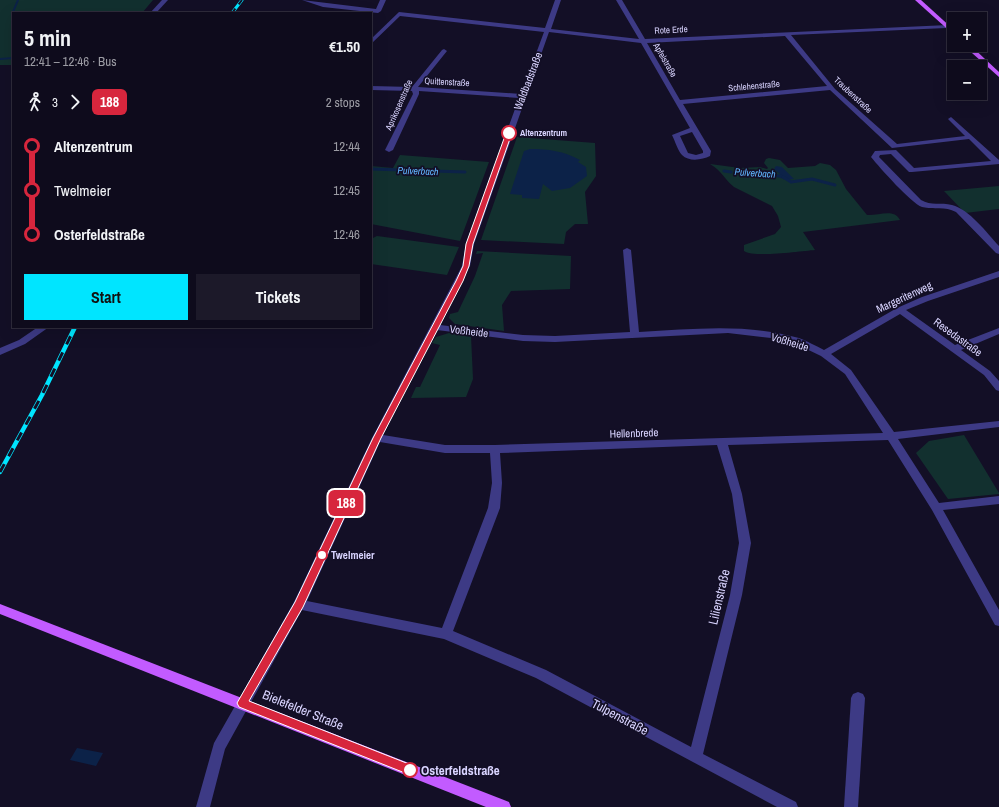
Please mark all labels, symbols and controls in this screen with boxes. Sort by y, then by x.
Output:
map controls [947,12,987,100]
button: + [947,12,987,52]
text: 5 min [24,23,71,53]
street label: Rote Erde [654,23,688,37]
text: €1.50 [329,36,360,57]
street label: Apfelstraße [650,40,680,79]
street label: Waldbadstraße [511,50,545,112]
text: 12:41 – 12:46 · Bus [24,53,116,70]
button: − [947,60,987,100]
street label: Traubenstraße [831,74,875,116]
street label: Quittenstraße [424,75,470,89]
street label: Aprikosenstraße [382,78,415,133]
street label: Schlehenstraße [728,78,780,94]
icon: walk [24,91,46,113]
icon: forward [64,91,86,113]
text: 188 [100,93,119,111]
text: 3 [52,94,58,111]
text: 2 stops [326,94,360,111]
marker: Altenzentrum [501,125,517,141]
place label: Altenzentrum [520,127,568,139]
text: Altenzentrum [54,136,133,157]
text: 12:44 [333,138,360,155]
water label: Pulverbach [397,164,439,178]
water label: Pulverbach [734,165,776,181]
text: Twelmeier [54,180,111,201]
text: 12:45 [333,182,360,199]
text: Osterfeldstraße [54,224,145,245]
text: 12:46 [333,226,360,243]
button: Start [24,274,188,320]
button: Tickets [196,274,360,320]
street label: Margeritenweg [874,278,934,316]
street label: Resedastraße [931,315,985,359]
street label: Voßheide [449,322,489,340]
street label: Voßheide [769,330,811,354]
street label: Hellenbrede [609,425,659,441]
line badge: 188 [323,490,369,516]
text: 188 [336,494,356,512]
place label: Twelmeier [331,548,375,562]
marker: Twelmeier [316,549,328,561]
street label: Lilienstraße [704,568,734,626]
street label: Bielefelder Straße [260,686,346,734]
street label: Tulpenstraße [589,695,651,739]
marker: Osterfeldstraße [402,762,418,778]
place label: Osterfeldstraße [421,762,500,779]

